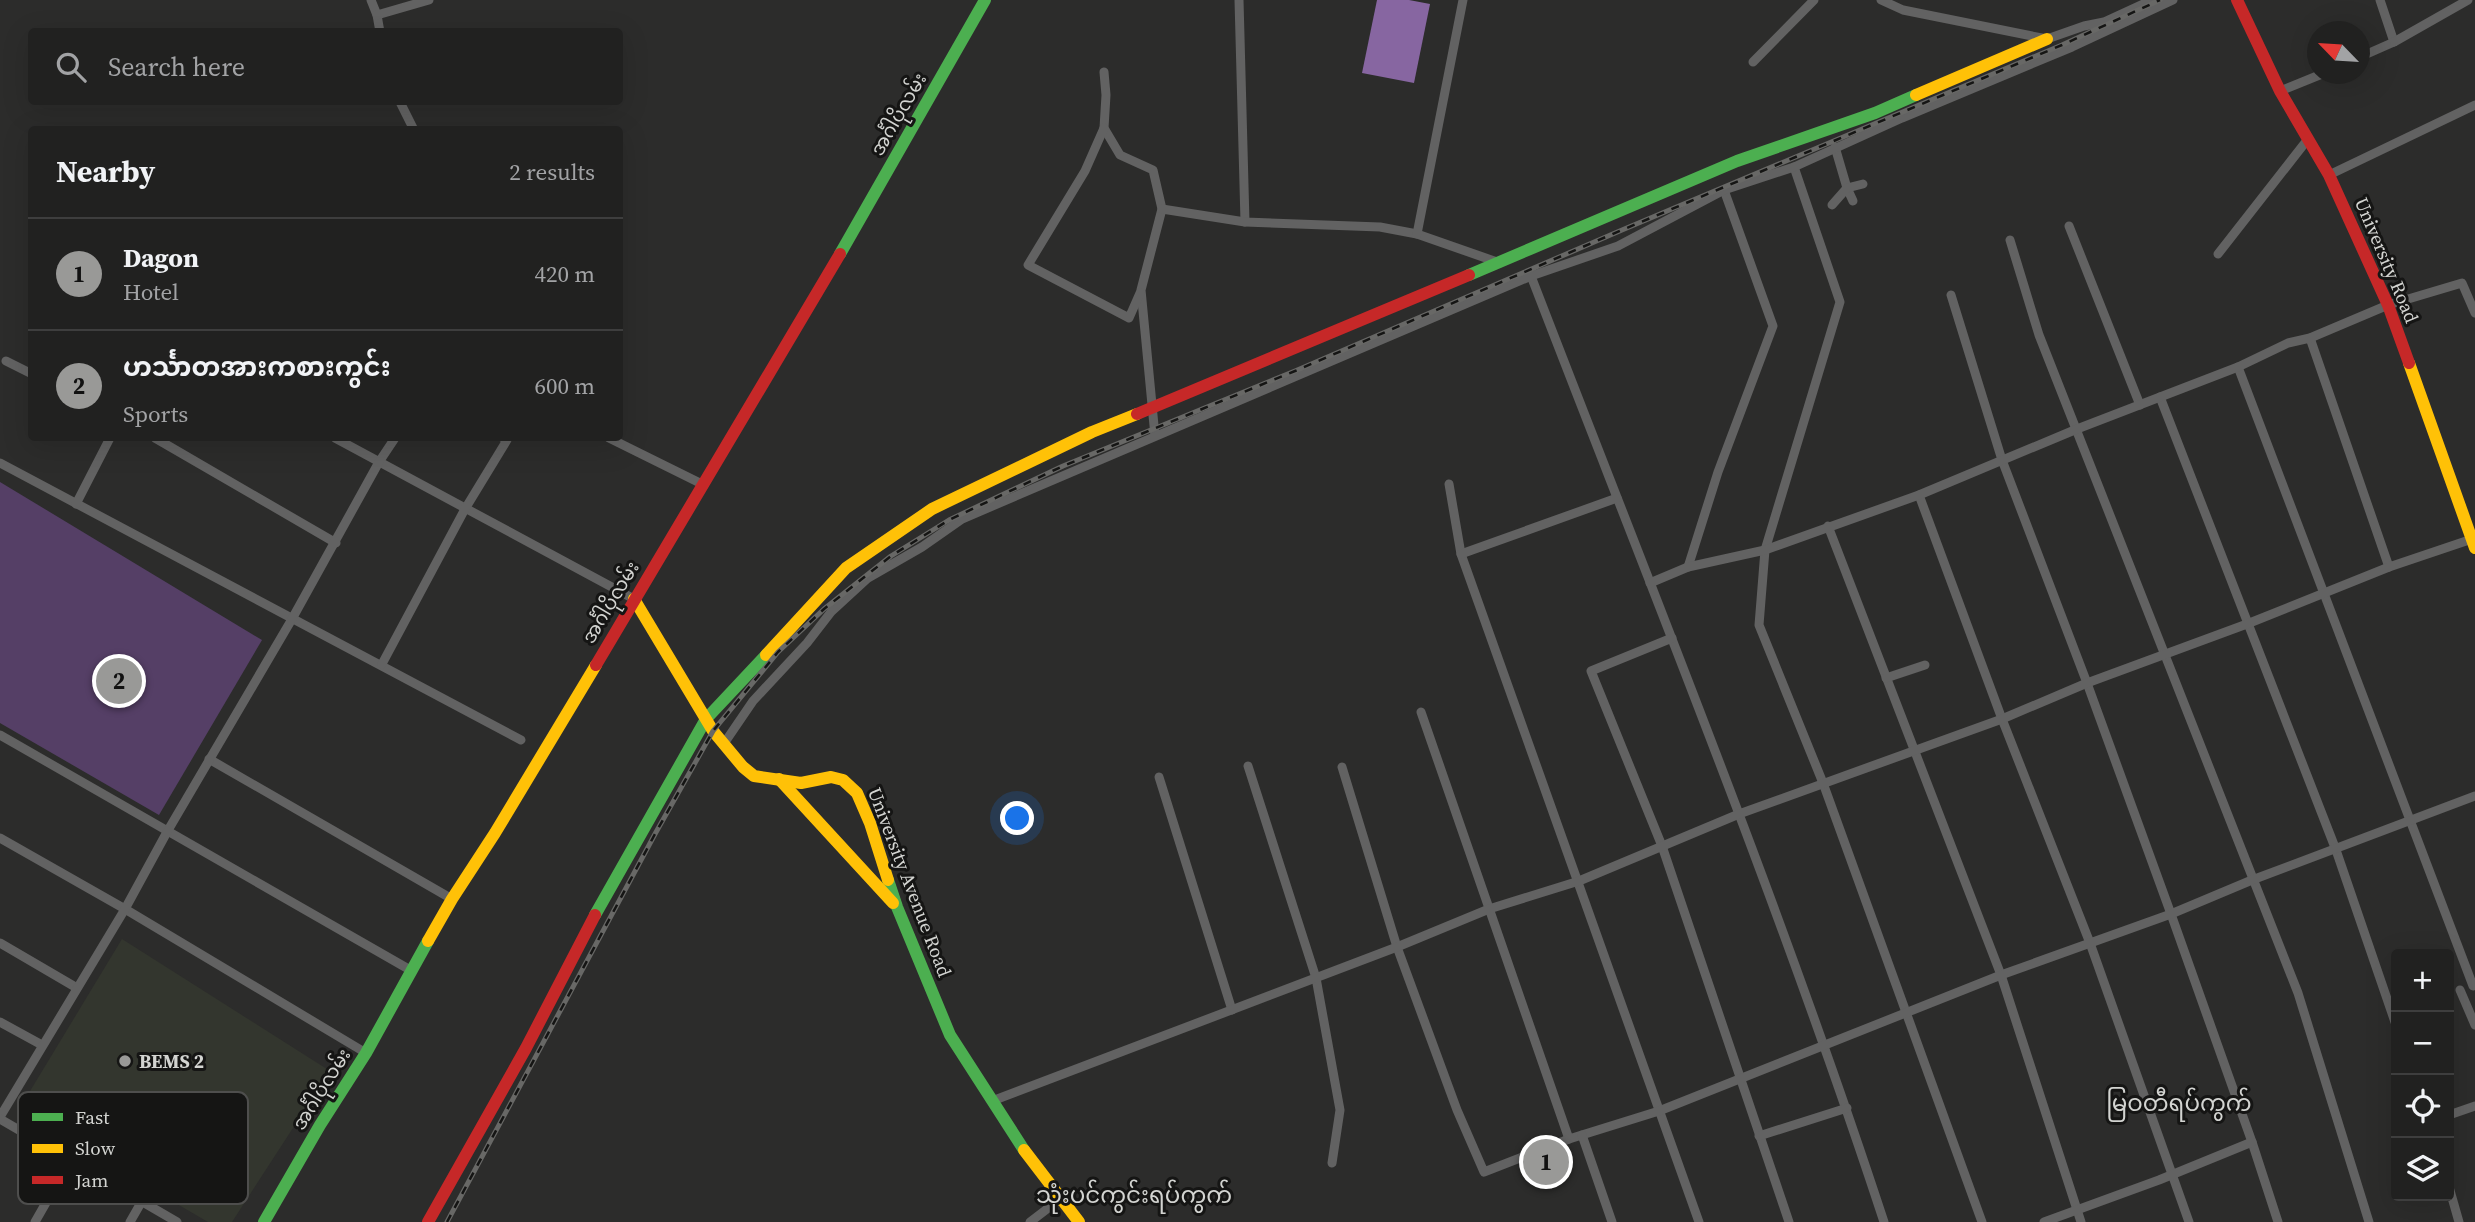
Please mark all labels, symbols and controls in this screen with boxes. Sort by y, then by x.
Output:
north arrow [2307,21,2370,84]
search box [28,28,623,105]
icon: search [52,48,90,86]
text: Search here [108,49,245,85]
street label: အင်္ဂါပိုလမ်း [863,67,936,162]
text: Nearby [56,151,155,192]
text: 2 results [509,156,595,188]
street label: University Road [2349,193,2425,327]
text: Dagon [123,240,199,276]
text: 1 [73,258,85,290]
text: 420 m [534,258,595,290]
text: Hotel [123,276,179,308]
text: ဟင်္သာတအားကစားကွင်း [123,349,391,385]
text: 2 [73,370,85,402]
text: 600 m [534,370,595,402]
text: Sports [123,398,188,430]
street label: အင်္ဂါပိုလမ်း [574,555,648,650]
pin: 2 [96,655,142,707]
street label: University Avenue Road [862,784,958,981]
your location [1000,801,1034,835]
map controls [2391,949,2454,1201]
button: + [2391,949,2454,1012]
button: − [2391,1012,2454,1075]
street label: အင်္ဂါပိုလမ်း [285,1043,360,1137]
place label: BEMS 2 [139,1048,204,1074]
marker: BEMS 2 [117,1053,133,1069]
button: locate [2391,1075,2454,1138]
district label: မြဝတီရပ်ကွက် [2106,1087,2252,1122]
legend [18,1092,248,1204]
text: Fast [75,1104,110,1130]
text: Slow [75,1135,116,1161]
pin: 1 [1523,1136,1569,1188]
button: layers [2391,1138,2454,1201]
text: Jam [74,1167,108,1193]
district label: သုံးပင်ကွင်းရပ်ကွက် [1036,1179,1232,1214]

